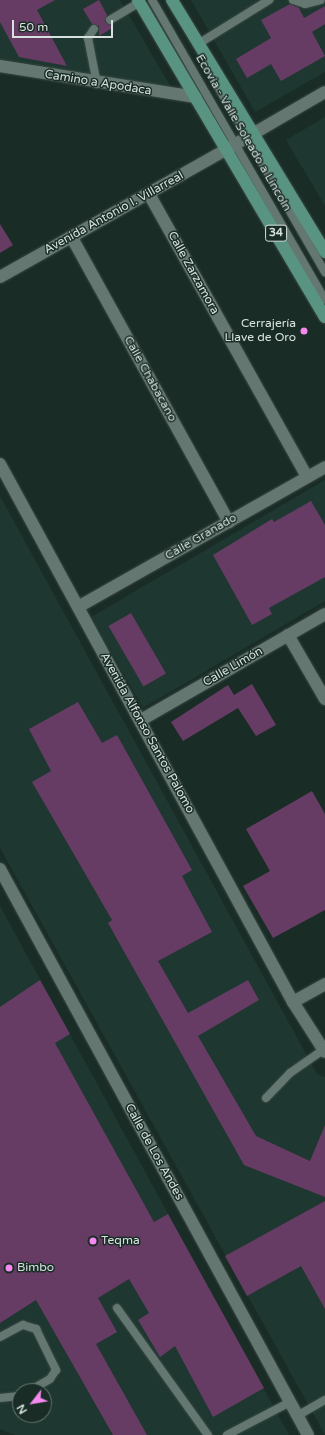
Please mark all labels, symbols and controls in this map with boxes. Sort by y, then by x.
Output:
scale bar [14,12,115,38]
text: 50 m [19,20,48,34]
street label: Ecovía - Valle Soleado a Lincoln [192,52,294,214]
street label: Camino a Apodaca [44,67,152,99]
street label: Avenida Antonio I. Villarreal [42,169,186,257]
road number: 34 [265,224,287,242]
street label: Calle Zarzamora [164,229,222,317]
place label: Cerrajería Llave de Oro [224,317,296,345]
marker: Cerrajería Llave de Oro [299,326,309,336]
street label: Calle Chabacano [121,334,179,424]
street label: Calle Granado [163,511,239,563]
street label: Calle Limón [201,644,265,690]
street label: Avenida Alfonso Santos Palomo [97,650,197,816]
street label: Calle de Los Andes [122,1101,186,1203]
place label: Teqma [101,1234,140,1248]
marker: Teqma [88,1236,98,1246]
place label: Bimbo [17,1261,54,1275]
marker: Bimbo [4,1263,14,1273]
north arrow [12,1383,52,1423]
text: N [14,1402,30,1416]

